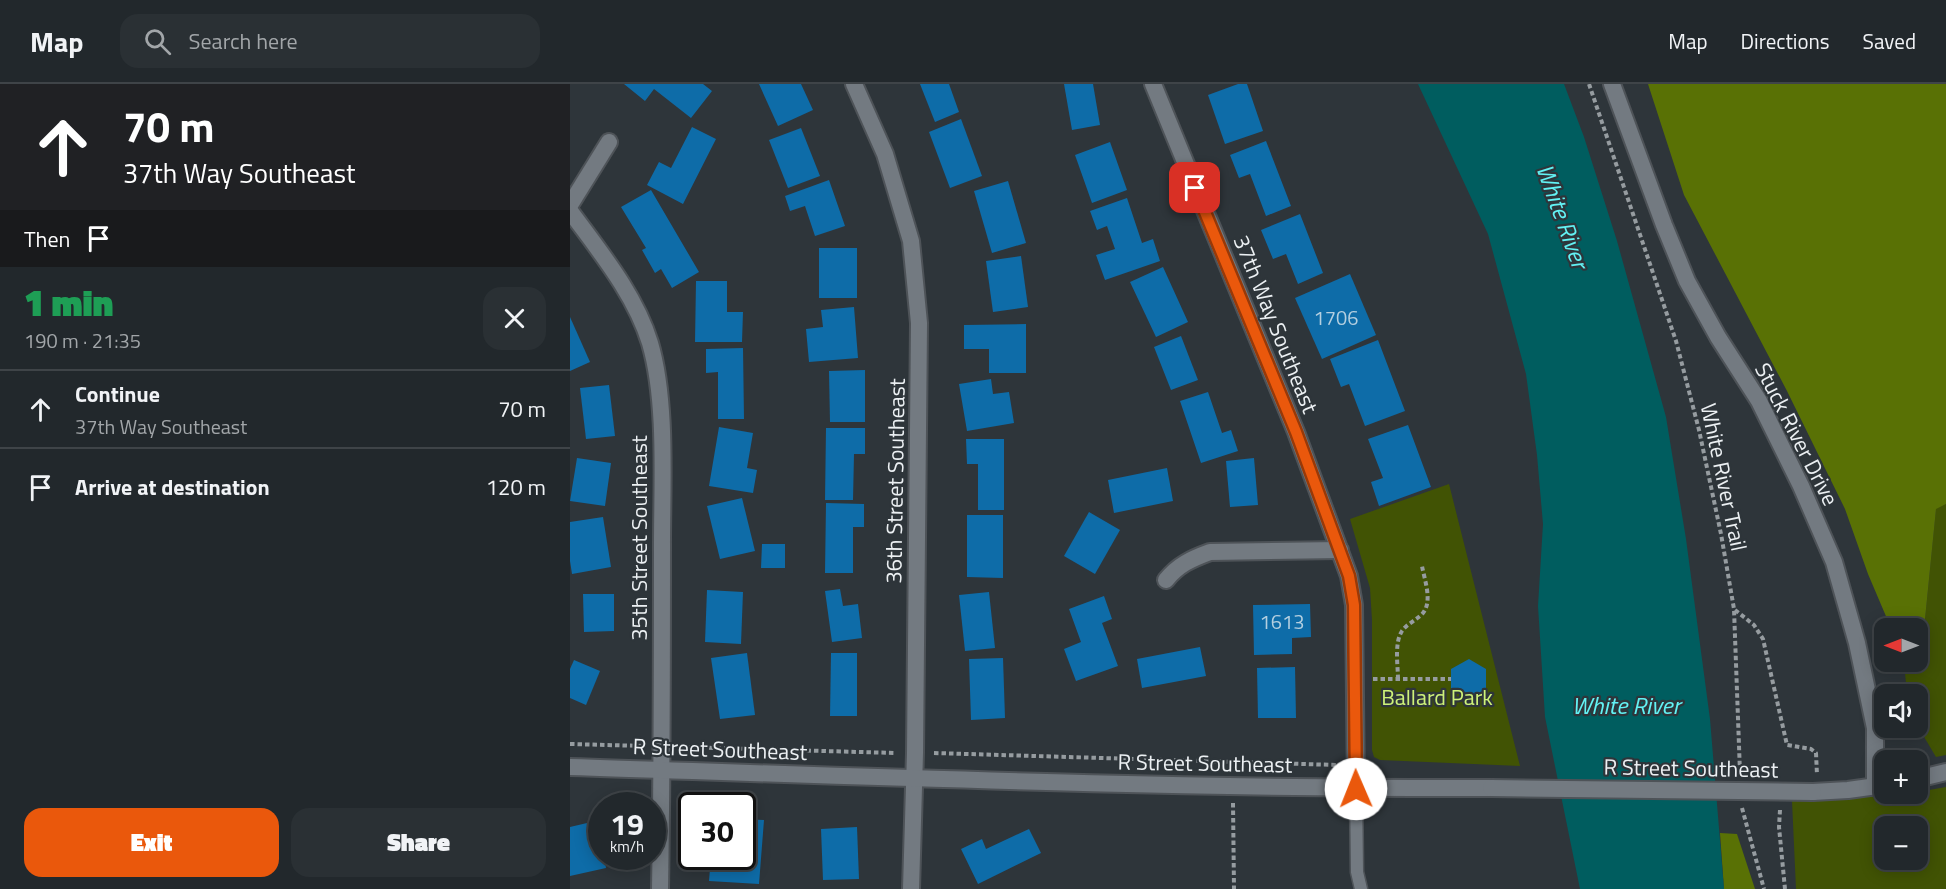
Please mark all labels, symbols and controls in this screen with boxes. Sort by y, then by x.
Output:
search box [120,14,540,68]
text: Map [30,20,84,63]
text: Search here [189,24,298,58]
icon: search [141,25,174,58]
text: Map [1668,25,1708,57]
text: Directions [1741,25,1830,57]
text: Saved [1863,25,1916,57]
text: 70 m [123,94,215,158]
icon: ahead [24,108,102,186]
text: 37th Way Southeast [123,152,355,193]
water label: White River [1528,159,1600,276]
pin [1169,162,1220,213]
icon: arrive [1178,171,1211,204]
text: Then [24,222,70,256]
icon: arrive [82,222,115,255]
street label: 37th Way Southeast [1225,230,1327,418]
text: 1 min [24,275,113,330]
button: close [483,287,546,350]
house number: 1706 [1314,302,1358,333]
text: 190 m · 21:35 [24,325,141,356]
street label: Stuck River Drive [1746,357,1848,511]
text: Continue [75,377,160,411]
street label: 36th Street Southeast [876,378,914,584]
text: 70 m [498,392,546,426]
icon: ahead [24,393,57,426]
street label: White River Trail [1692,400,1756,554]
text: 37th Way Southeast [75,411,247,442]
street label: 35th Street Southeast [622,435,656,641]
text: Arrive at destination [75,470,270,504]
text: 120 m [486,470,546,504]
icon: arrive [24,471,57,504]
house number: 1613 [1260,606,1304,637]
north arrow [1874,618,1928,672]
map controls [1874,618,1928,870]
park label: Ballard Park [1381,680,1493,714]
button: sound [1874,684,1928,738]
water label: White River [1572,687,1684,723]
street label: R Street Southeast [632,729,808,769]
street label: R Street Southeast [1117,744,1293,782]
street label: R Street Southeast [1603,749,1779,787]
button: + [1874,750,1928,804]
position arrow [1324,757,1388,821]
speed limit sign: 30 [678,792,756,870]
text: 19 [610,801,644,847]
button: Exit [24,808,279,877]
button: Share [291,808,546,877]
button: − [1874,816,1928,870]
text: km/h [610,835,644,858]

